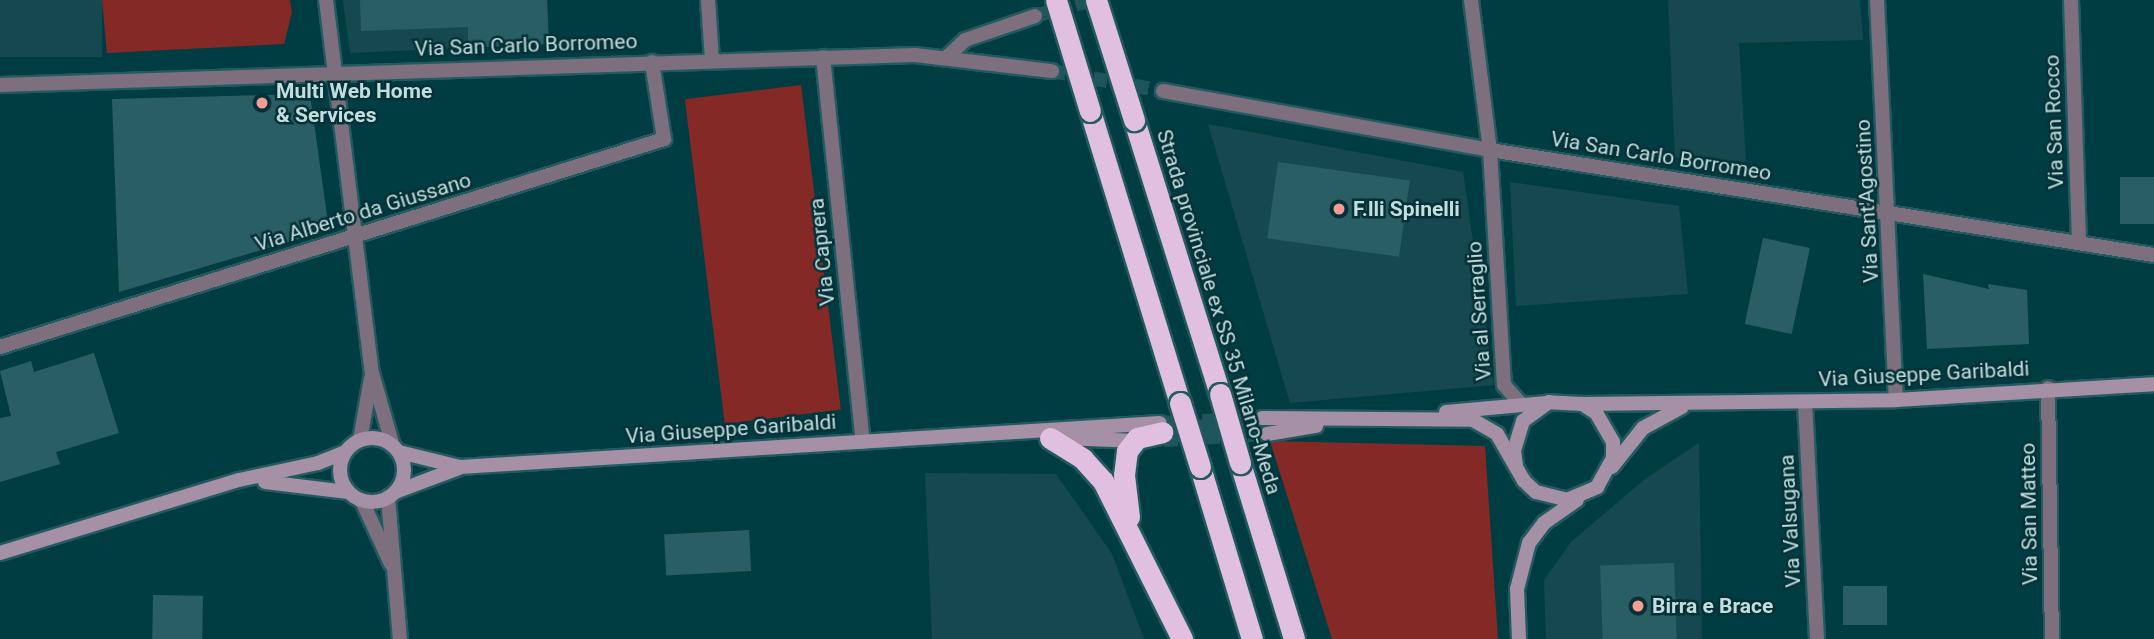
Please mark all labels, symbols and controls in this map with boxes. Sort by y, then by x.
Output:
street label: Via San Carlo Borromeo [414,29,638,61]
street label: Via San Rocco [2039,54,2069,190]
place label: Multi Web Home & Services [276,78,432,128]
marker: Multi Web Home & Services [254,95,270,111]
street label: Via Sant'Agostino [1850,119,1884,283]
street label: Via San Carlo Borromeo [1549,126,1773,186]
street label: Strada provinciale ex SS 35 Milano-Meda [1151,127,1287,497]
street label: Via Alberto da Giussano [252,167,474,257]
place label: F.lli Spinelli [1353,196,1460,222]
street label: Via Caprera [804,197,840,307]
marker: F.lli Spinelli [1331,201,1347,217]
street label: Via al Serraglio [1462,240,1496,382]
street label: Via Giuseppe Garibaldi [1818,356,2030,392]
street label: Via Giuseppe Garibaldi [625,409,837,449]
street label: Via San Matteo [2015,443,2043,585]
street label: Via Valsugana [1774,454,1806,588]
place label: Birra e Brace [1652,593,1773,619]
marker: Birra e Brace [1630,598,1646,614]

